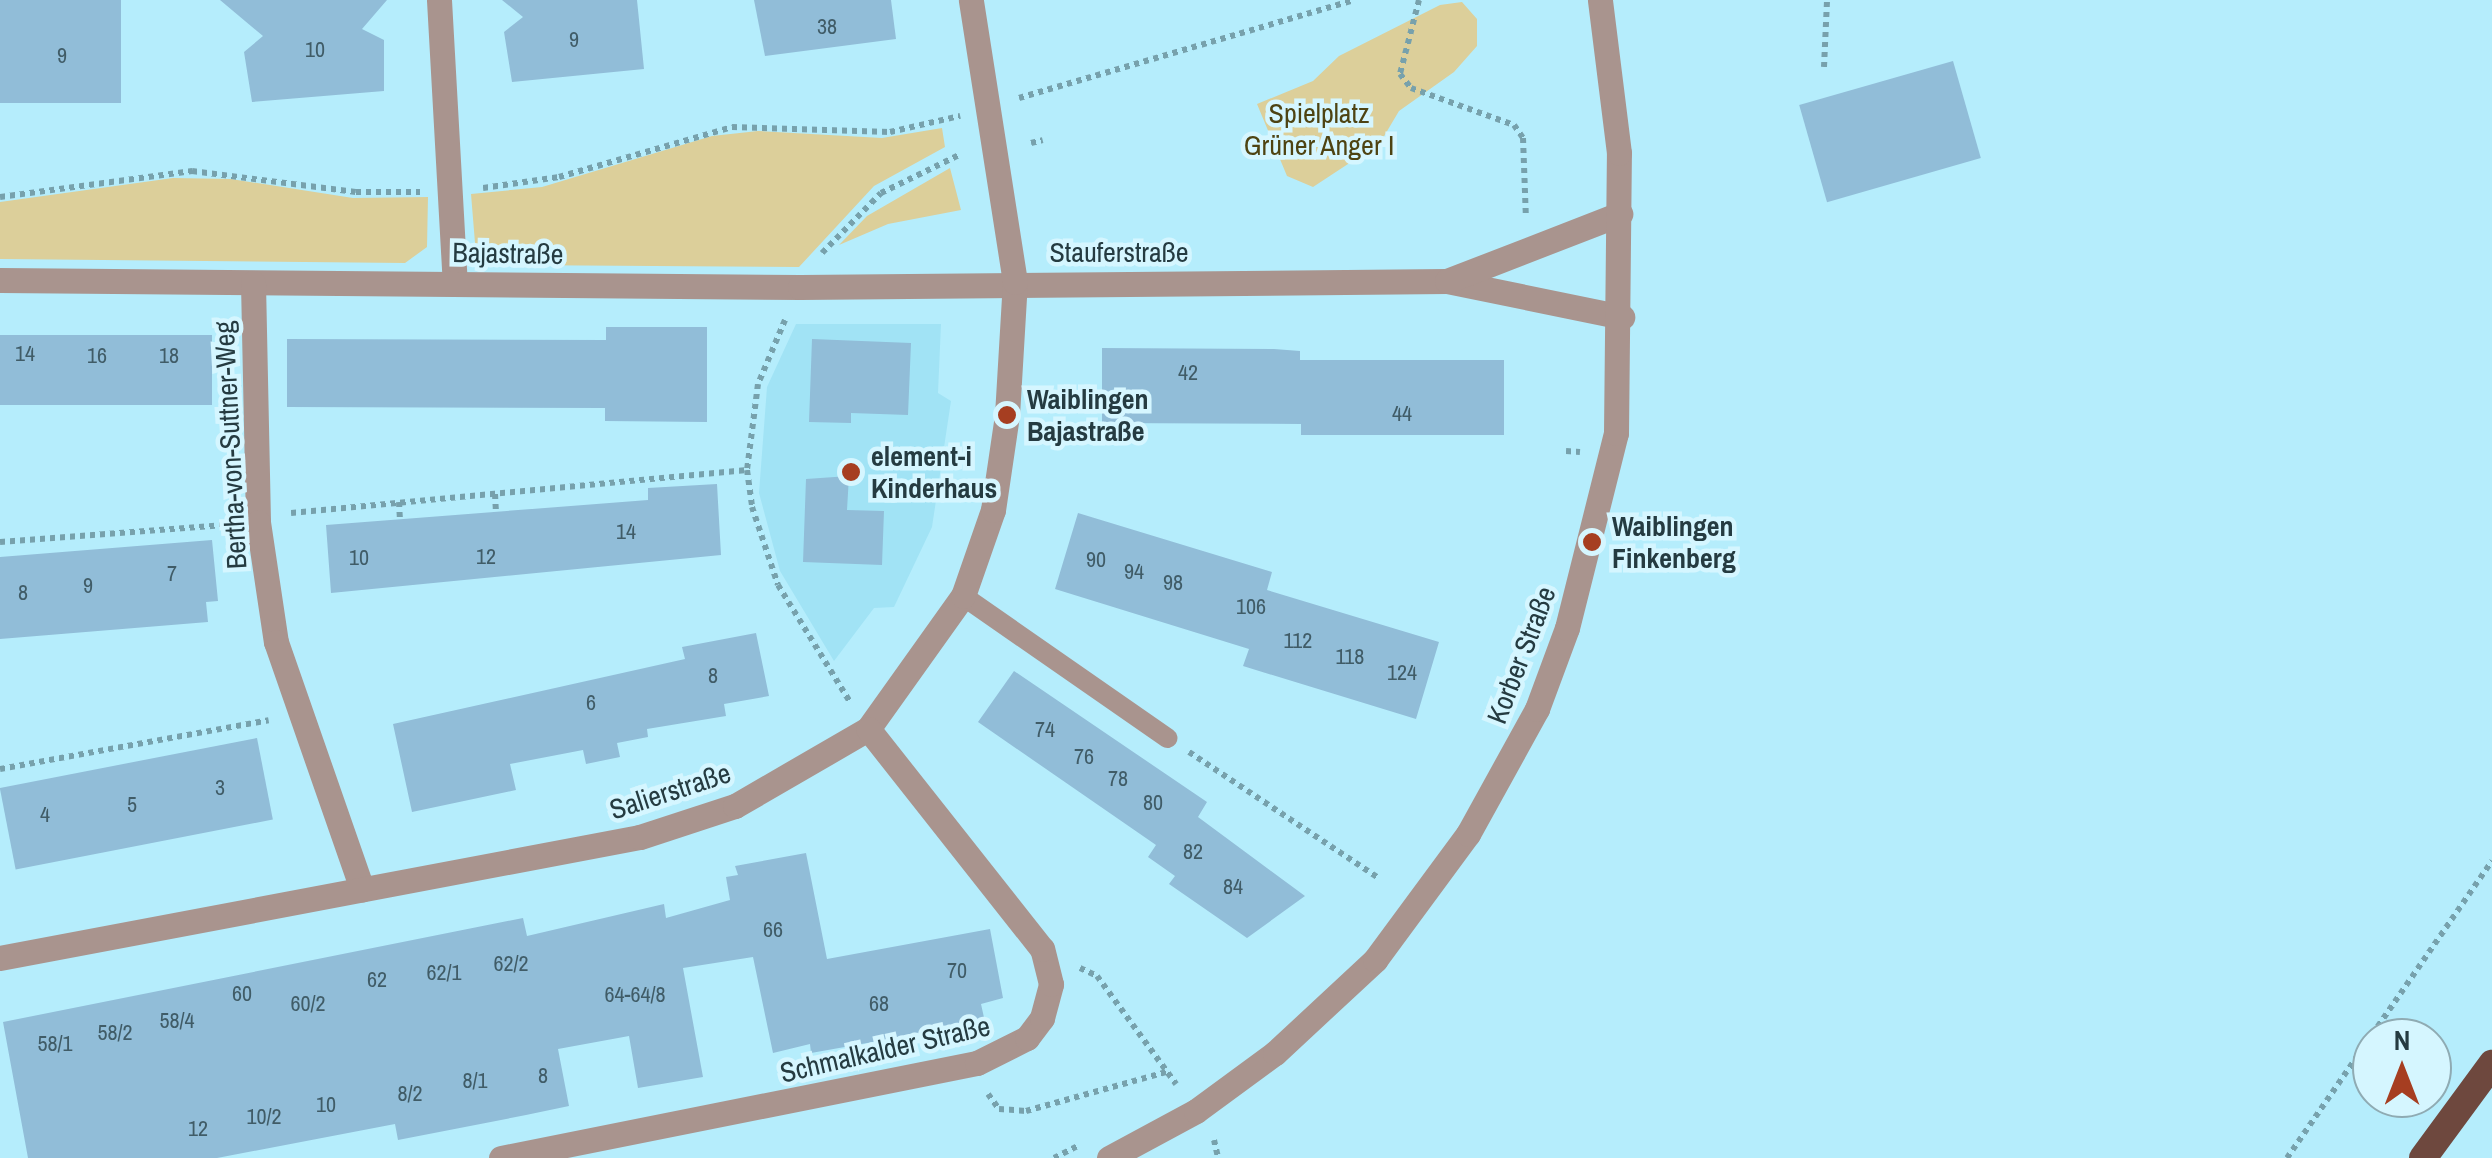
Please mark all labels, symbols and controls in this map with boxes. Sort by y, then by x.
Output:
house number: 38 [817,14,837,40]
house number: 9 [569,27,579,53]
house number: 10 [305,37,325,63]
house number: 9 [57,43,67,69]
park label: Spielplatz Grüner Anger I [1243,96,1395,162]
street label: Bajastraße [452,235,564,271]
street label: Stauferstraße [1049,235,1189,269]
street label: Bertha-von-Suttner-Weg [207,320,253,570]
house number: 14 [15,341,35,367]
house number: 16 [87,343,107,369]
house number: 18 [159,343,179,369]
house number: 42 [1178,360,1198,386]
place label: Waiblingen Bajastraße [1027,382,1149,448]
house number: 44 [1392,401,1412,427]
marker: Waiblingen Bajastraße [996,404,1018,426]
place label: element-i Kinderhaus [871,439,997,505]
marker: element-i Kinderhaus [840,461,862,483]
place label: Waiblingen Finkenberg [1612,509,1736,575]
house number: 14 [616,519,636,545]
marker: Waiblingen Finkenberg [1581,531,1603,553]
house number: 12 [476,544,496,570]
house number: 10 [349,545,369,571]
house number: 90 [1086,547,1106,573]
house number: 94 [1124,559,1144,585]
house number: 7 [167,561,177,587]
house number: 98 [1163,570,1183,596]
house number: 9 [83,573,93,599]
house number: 8 [18,580,28,606]
street label: Korber Straße [1479,582,1563,728]
house number: 106 [1236,594,1266,620]
house number: 112 [1284,628,1312,654]
house number: 118 [1336,644,1364,670]
house number: 124 [1387,660,1417,686]
house number: 8 [708,663,718,689]
house number: 6 [586,690,596,716]
house number: 74 [1035,717,1055,743]
house number: 76 [1074,744,1094,770]
street label: Salierstraße [605,756,735,826]
house number: 78 [1108,766,1128,792]
house number: 3 [215,775,225,801]
house number: 80 [1143,790,1163,816]
house number: 5 [127,792,137,818]
house number: 4 [40,802,50,828]
house number: 82 [1183,839,1203,865]
house number: 84 [1223,874,1243,900]
house number: 66 [763,917,783,943]
house number: 62/2 [493,951,529,977]
house number: 70 [947,958,967,984]
house number: 62/1 [426,960,462,986]
house number: 62 [367,967,387,993]
house number: 60 [232,981,252,1007]
house number: 64-64/8 [604,982,666,1008]
house number: 60/2 [290,991,326,1017]
house number: 68 [869,991,889,1017]
house number: 58/4 [159,1008,195,1034]
street label: Schmalkalder Straße [777,1009,993,1089]
north arrow [2352,1018,2452,1118]
house number: 58/2 [97,1020,133,1046]
text: N [2394,1021,2410,1059]
house number: 58/1 [37,1031,73,1057]
house number: 8 [538,1063,548,1089]
house number: 8/1 [462,1068,488,1094]
house number: 8/2 [397,1081,423,1107]
house number: 10 [316,1092,336,1118]
house number: 10/2 [246,1104,282,1130]
house number: 12 [188,1116,208,1142]

